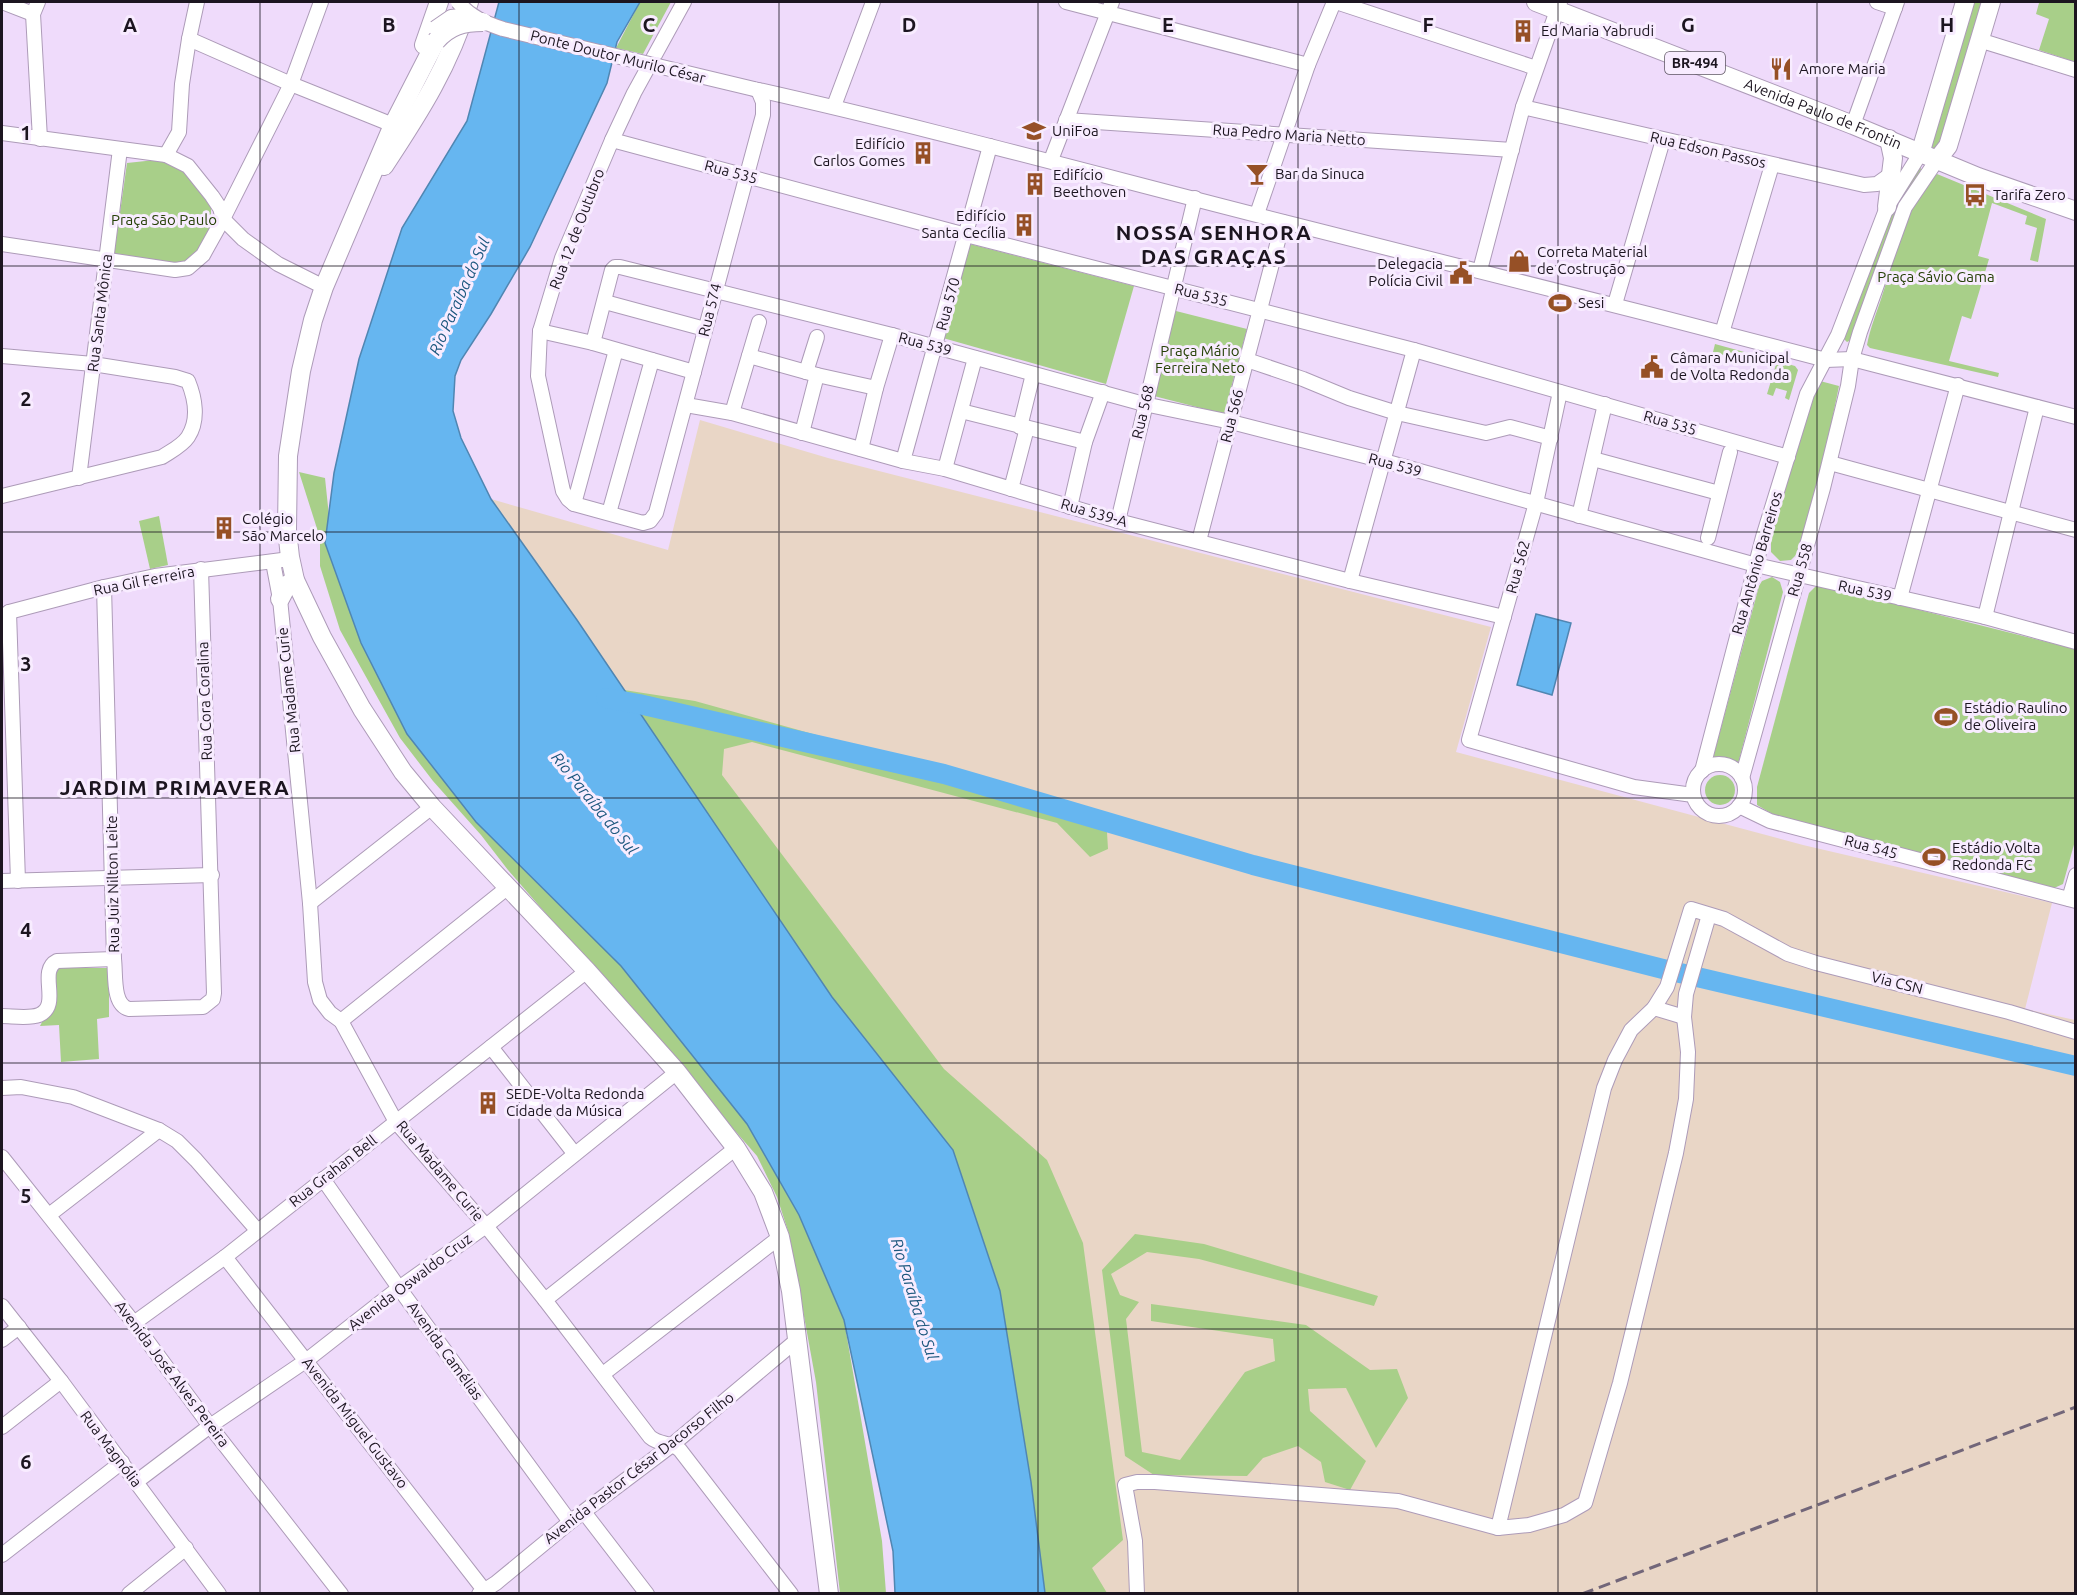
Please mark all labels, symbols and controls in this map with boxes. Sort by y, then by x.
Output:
text: A [123,13,137,36]
text: B [382,13,396,36]
text: C [643,13,656,36]
text: D [902,13,916,36]
text: E [1162,13,1174,36]
text: F [1422,13,1434,36]
text: G [1681,13,1695,36]
text: H [1940,13,1954,36]
building icon: Ed Maria Yabrudi [1510,18,1536,44]
place label: Ed Maria Yabrudi [1541,22,1654,39]
street label: Ponte Doutor Murilo César [529,27,708,87]
road number: BR-494 [1665,52,1725,74]
restaurant icon: Amore Maria [1768,56,1794,82]
place label: Amore Maria [1799,60,1886,77]
street label: Avenida Paulo de Frontin [1742,75,1904,152]
school or university icon: UniFoa [1021,118,1047,144]
text: 1 [20,121,32,144]
street label: Rua Pedro Maria Netto [1212,121,1366,148]
place label: UniFoa [1052,122,1099,139]
street label: Rua Edson Passos [1649,128,1768,171]
place label: Edifício Carlos Gomes [813,135,905,169]
building icon: Edifício Carlos Gomes [910,140,936,166]
street label: Rua 535 [703,156,760,187]
bar icon: Bar da Sinuca [1244,161,1270,187]
place label: Bar da Sinuca [1275,165,1365,182]
street label: Rua 12 de Outubro [546,166,607,292]
place label: Edifício Beethoven [1053,166,1126,200]
building icon: Edifício Beethoven [1022,171,1048,197]
bus stop icon: Tarifa Zero [1962,182,1988,208]
place label: Tarifa Zero [1993,186,2066,203]
place label: Edifício Santa Cecília [921,207,1006,241]
park label: Praça São Paulo [111,211,217,228]
building icon: Edifício Santa Cecília [1011,212,1037,238]
district label: NOSSA SENHORA DAS GRAÇAS [1116,220,1312,268]
water label: Rio Paraíba do Sul [425,234,493,357]
place label: Correta Material de Costrução [1537,243,1648,277]
shop icon: Correta Material de Costrução [1506,248,1532,274]
street label: Rua Santa Mônica [84,253,115,373]
place label: Delegacia Polícia Civil [1368,255,1443,289]
public building icon: Delegacia Polícia Civil [1448,260,1474,286]
park label: Praça Sávio Gama [1877,268,1995,285]
street label: Rua 570 [932,275,963,332]
street label: Rua 535 [1173,280,1230,309]
street label: Rua 574 [695,281,724,338]
sports icon: Sesi [1547,290,1573,316]
place label: Sesi [1578,294,1604,311]
street label: Rua 539 [897,328,954,359]
park label: Praça Mário Ferreira Neto [1155,342,1245,376]
place label: Câmara Municipal de Volta Redonda [1670,349,1789,383]
public building icon: Câmara Municipal de Volta Redonda [1639,354,1665,380]
street label: Rua 568 [1128,383,1157,440]
text: 2 [20,387,32,410]
street label: Rua 566 [1217,387,1246,444]
street label: Rua 535 [1642,407,1699,438]
street label: Rua 539 [1367,449,1424,480]
street label: Rua Antônio Barreiros [1728,489,1785,636]
street label: Rua 539-A [1059,495,1130,530]
place label: Colégio São Marcelo [242,510,324,544]
building icon: Colégio São Marcelo [211,515,237,541]
street label: Rua 562 [1502,538,1533,595]
street label: Rua 558 [1784,541,1815,598]
street label: Rua Gil Ferreira [92,562,196,599]
street label: Rua 539 [1837,577,1893,604]
street label: Rua Madame Curie [273,626,304,754]
street label: Rua Cora Coralina [194,641,215,761]
text: 3 [20,652,32,675]
place label: Estádio Raulino de Oliveira [1964,699,2068,733]
sports icon: Estádio Raulino de Oliveira [1933,704,1959,730]
water label: Rio Paraíba do Sul [548,748,642,858]
district label: JARDIM PRIMAVERA [60,775,290,799]
street label: Rua Juiz Nilton Leite [103,815,122,953]
street label: Rua 545 [1843,831,1900,862]
place label: Estádio Volta Redonda FC [1952,839,2040,873]
sports icon: Estádio Volta Redonda FC [1921,844,1947,870]
text: 4 [20,918,32,941]
street label: Via CSN [1869,968,1925,997]
place label: SEDE-Volta Redonda Cidade da Música [506,1085,644,1119]
building icon: SEDE-Volta Redonda Cidade da Música [475,1090,501,1116]
street label: Rua Madame Curie [393,1117,487,1224]
street label: Rua Grahan Bell [286,1131,380,1210]
text: 5 [20,1184,32,1207]
street label: Avenida Oswaldo Cruz [345,1230,475,1334]
water label: Rio Paraíba do Sul [888,1236,942,1363]
street label: Avenida José Alves Pereira [112,1297,233,1450]
street label: Avenida Camélias [404,1298,487,1403]
street label: Avenida Miguel Gustavo [299,1354,412,1492]
street label: Avenida Pastor César Dacorso Filho [540,1388,737,1547]
street label: Rua Magnólia [77,1407,146,1490]
text: 6 [20,1450,32,1473]

